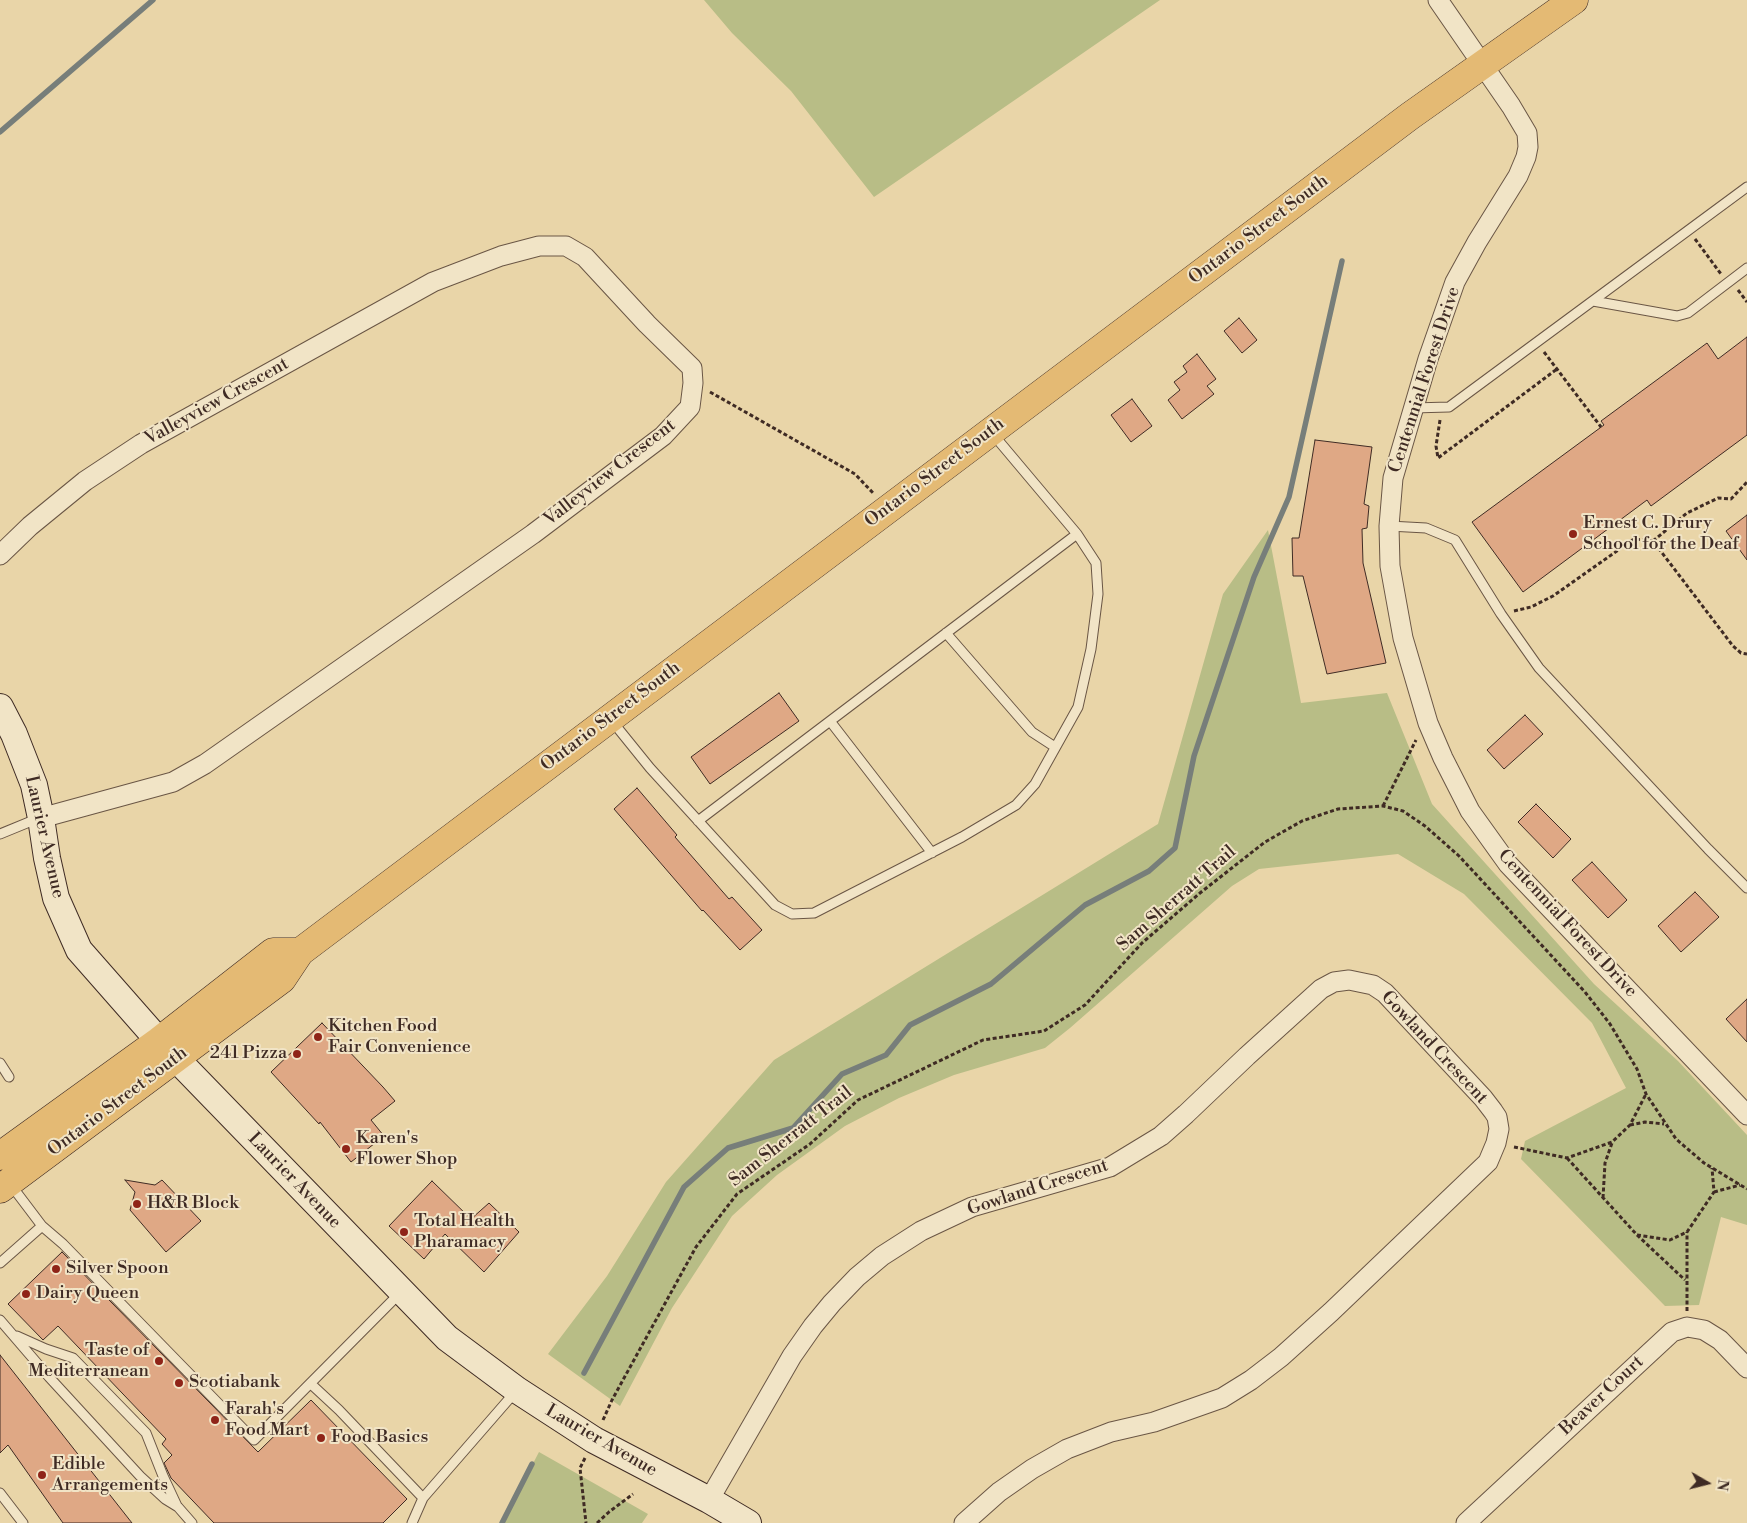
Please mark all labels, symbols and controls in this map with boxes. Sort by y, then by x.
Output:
street label: Ontario Street South [1185,170,1333,290]
street label: Centennial Forest Drive [1385,284,1465,476]
street label: Valleyview Crescent [141,353,293,451]
street label: Ontario Street South [861,413,1009,533]
street label: Valleyview Crescent [540,415,680,531]
place label: Ernest C. Drury School for the Deaf [1583,513,1739,556]
marker: Ernest C. Drury School for the Deaf [1567,528,1579,540]
street label: Ontario Street South [537,657,685,777]
street label: Laurier Avenue [19,774,69,900]
street label: Sam Sherratt Trail [1113,841,1241,957]
street label: Centennial Forest Drive [1493,846,1641,1002]
street label: Gowland Crescent [1376,987,1492,1109]
place label: Kitchen Food Fair Convenience [328,1016,471,1058]
marker: Kitchen Food Fair Convenience [312,1031,324,1043]
street label: Ontario Street South [44,1042,192,1162]
place label: 241 Pizza [210,1043,287,1065]
marker: 241 Pizza [291,1048,303,1060]
street label: Sam Sherratt Trail [725,1082,857,1192]
street label: Laurier Avenue [243,1128,345,1234]
place label: Karen's Flower Shop [356,1128,457,1170]
marker: Karen's Flower Shop [340,1143,352,1155]
street label: Gowland Crescent [965,1155,1111,1221]
place label: H&R Block [147,1193,239,1215]
marker: H&R Block [131,1198,143,1210]
place label: Total Health Pharamacy [414,1211,515,1254]
marker: Total Health Pharamacy [398,1226,410,1238]
place label: Silver Spoon [66,1258,169,1280]
marker: Silver Spoon [50,1263,62,1275]
place label: Dairy Queen [36,1283,139,1305]
marker: Dairy Queen [20,1288,32,1300]
place label: Taste of Mediterranean [28,1340,149,1382]
street label: Beaver Court [1555,1351,1649,1441]
marker: Taste of Mediterranean [153,1355,165,1367]
place label: Scotiabank [189,1372,279,1394]
marker: Scotiabank [173,1377,185,1389]
place label: Farah's Food Mart [225,1399,309,1442]
street label: Laurier Avenue [541,1400,661,1482]
marker: Farah's Food Mart [209,1414,221,1426]
place label: Food Basics [331,1427,428,1449]
marker: Food Basics [315,1432,327,1444]
place label: Edible Arrangements [52,1454,168,1496]
north arrow [1682,1458,1732,1508]
marker: Edible Arrangements [36,1469,48,1481]
text: N [1712,1478,1732,1492]

